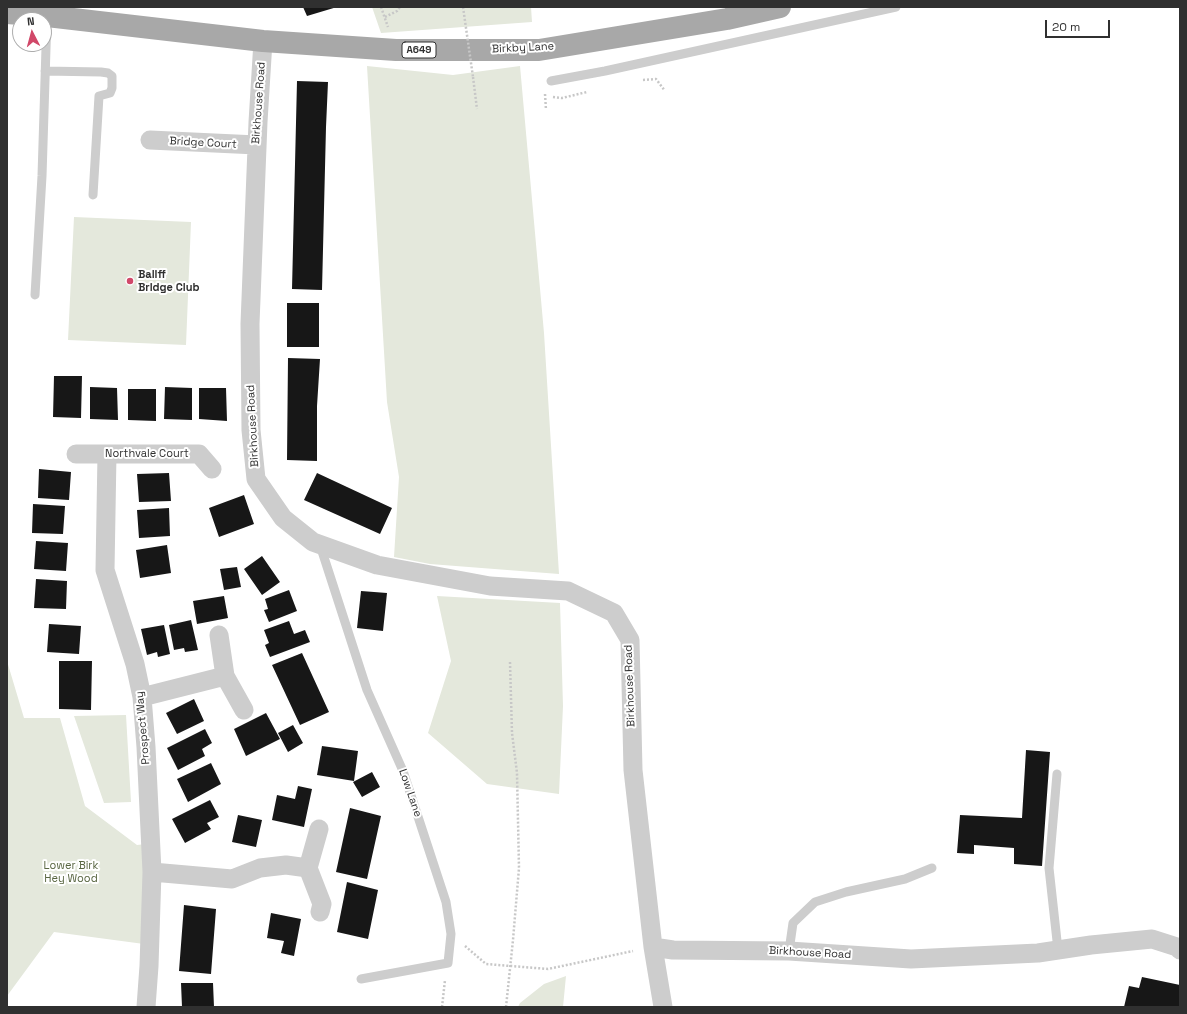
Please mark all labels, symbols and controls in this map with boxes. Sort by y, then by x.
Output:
north arrow [12,12,52,52]
scale bar [1047,12,1112,38]
text: N [26,14,35,28]
text: 20 m [1052,19,1080,35]
street label: Birkby Lane [492,40,554,56]
road number: A649 [402,42,436,58]
street label: Birkhouse Road [250,61,268,145]
street label: Bridge Court [169,135,237,151]
place label: Baliff Bridge Club [138,268,200,294]
marker: Baliff Bridge Club [125,276,135,286]
street label: Birkhouse Road [244,384,262,468]
street label: Northvale Court [105,447,189,461]
street label: Birkhouse Road [622,645,638,727]
street label: Prospect Way [133,691,153,765]
street label: Low Lane [396,767,424,819]
park label: Lower Birk Hey Wood [44,859,98,885]
street label: Birkhouse Road [768,944,852,962]

